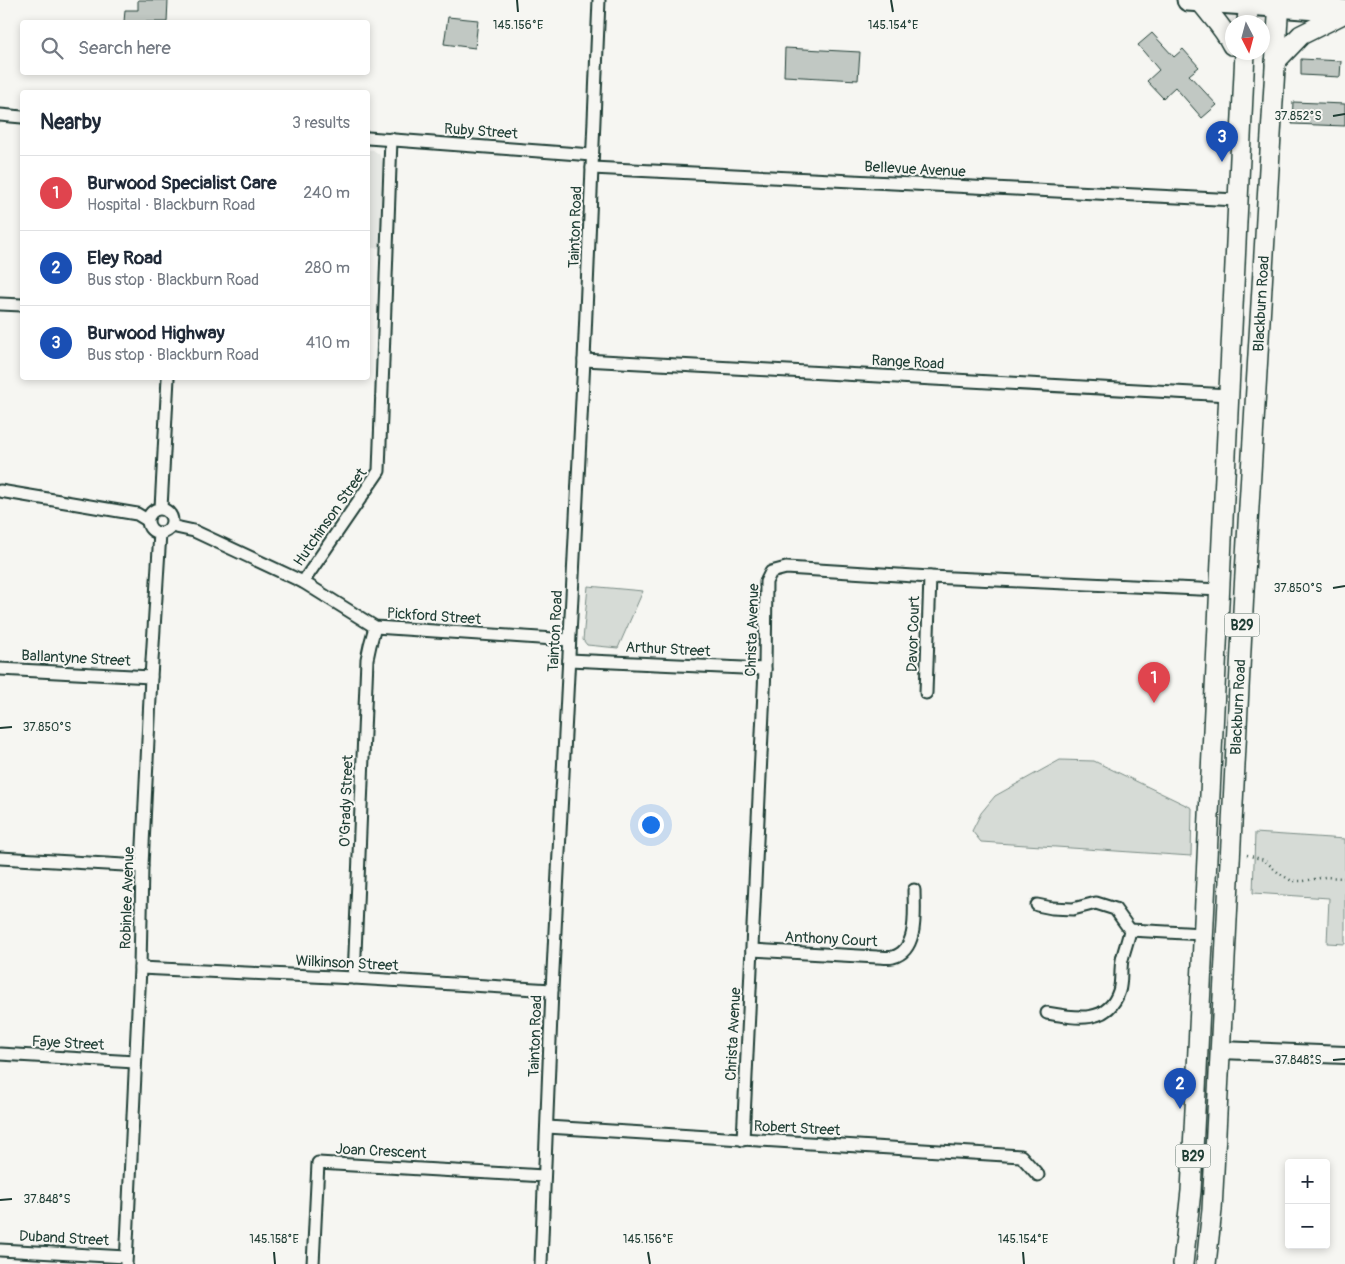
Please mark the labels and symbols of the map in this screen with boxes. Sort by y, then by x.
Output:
north arrow [1225,15,1270,60]
text: 145.156°E [493,18,543,33]
text: 145.154°E [868,18,918,33]
text: 37.852°S [1274,109,1322,124]
street label: Ruby Street [443,119,519,144]
pin: 3 [1206,121,1238,162]
street label: Bellevue Avenue [864,157,967,182]
street label: Tainton Road [565,186,586,268]
street label: Blackburn Road [1249,255,1274,352]
street label: Range Road [871,351,945,374]
street label: Hutchinson Street [289,464,372,570]
text: 37.850°S [1274,581,1322,596]
street label: Christa Avenue [741,582,764,677]
street label: Tainton Road [544,590,567,672]
street label: Davor Court [903,595,924,672]
street label: Pickford Street [386,604,483,629]
road number: B29 [1224,614,1260,636]
street label: Arthur Street [625,638,712,661]
street label: Ballantyne Street [21,646,132,671]
street label: Blackburn Road [1227,659,1250,756]
pin: 1 [1138,662,1170,703]
text: 37.850°S [23,720,71,735]
street label: O'Grady Street [335,754,358,848]
your location [638,812,664,838]
street label: Robinlee Avenue [116,846,139,950]
street label: Anthony Court [784,928,879,951]
street label: Wilkinson Street [295,951,400,976]
street label: Christa Avenue [722,986,745,1081]
street label: Tainton Road [525,995,546,1077]
street label: Faye Street [31,1032,106,1055]
text: 37.848°S [1275,1053,1321,1068]
pin: 2 [1164,1068,1196,1109]
street label: Robert Street [753,1117,842,1140]
street label: Joan Crescent [335,1140,428,1163]
road number: B29 [1176,1144,1210,1168]
text: 37.848°S [24,1192,70,1207]
street label: Duband Street [18,1227,111,1250]
text: 145.158°E [249,1232,299,1247]
text: 145.156°E [623,1232,673,1247]
text: 145.154°E [998,1232,1048,1247]

